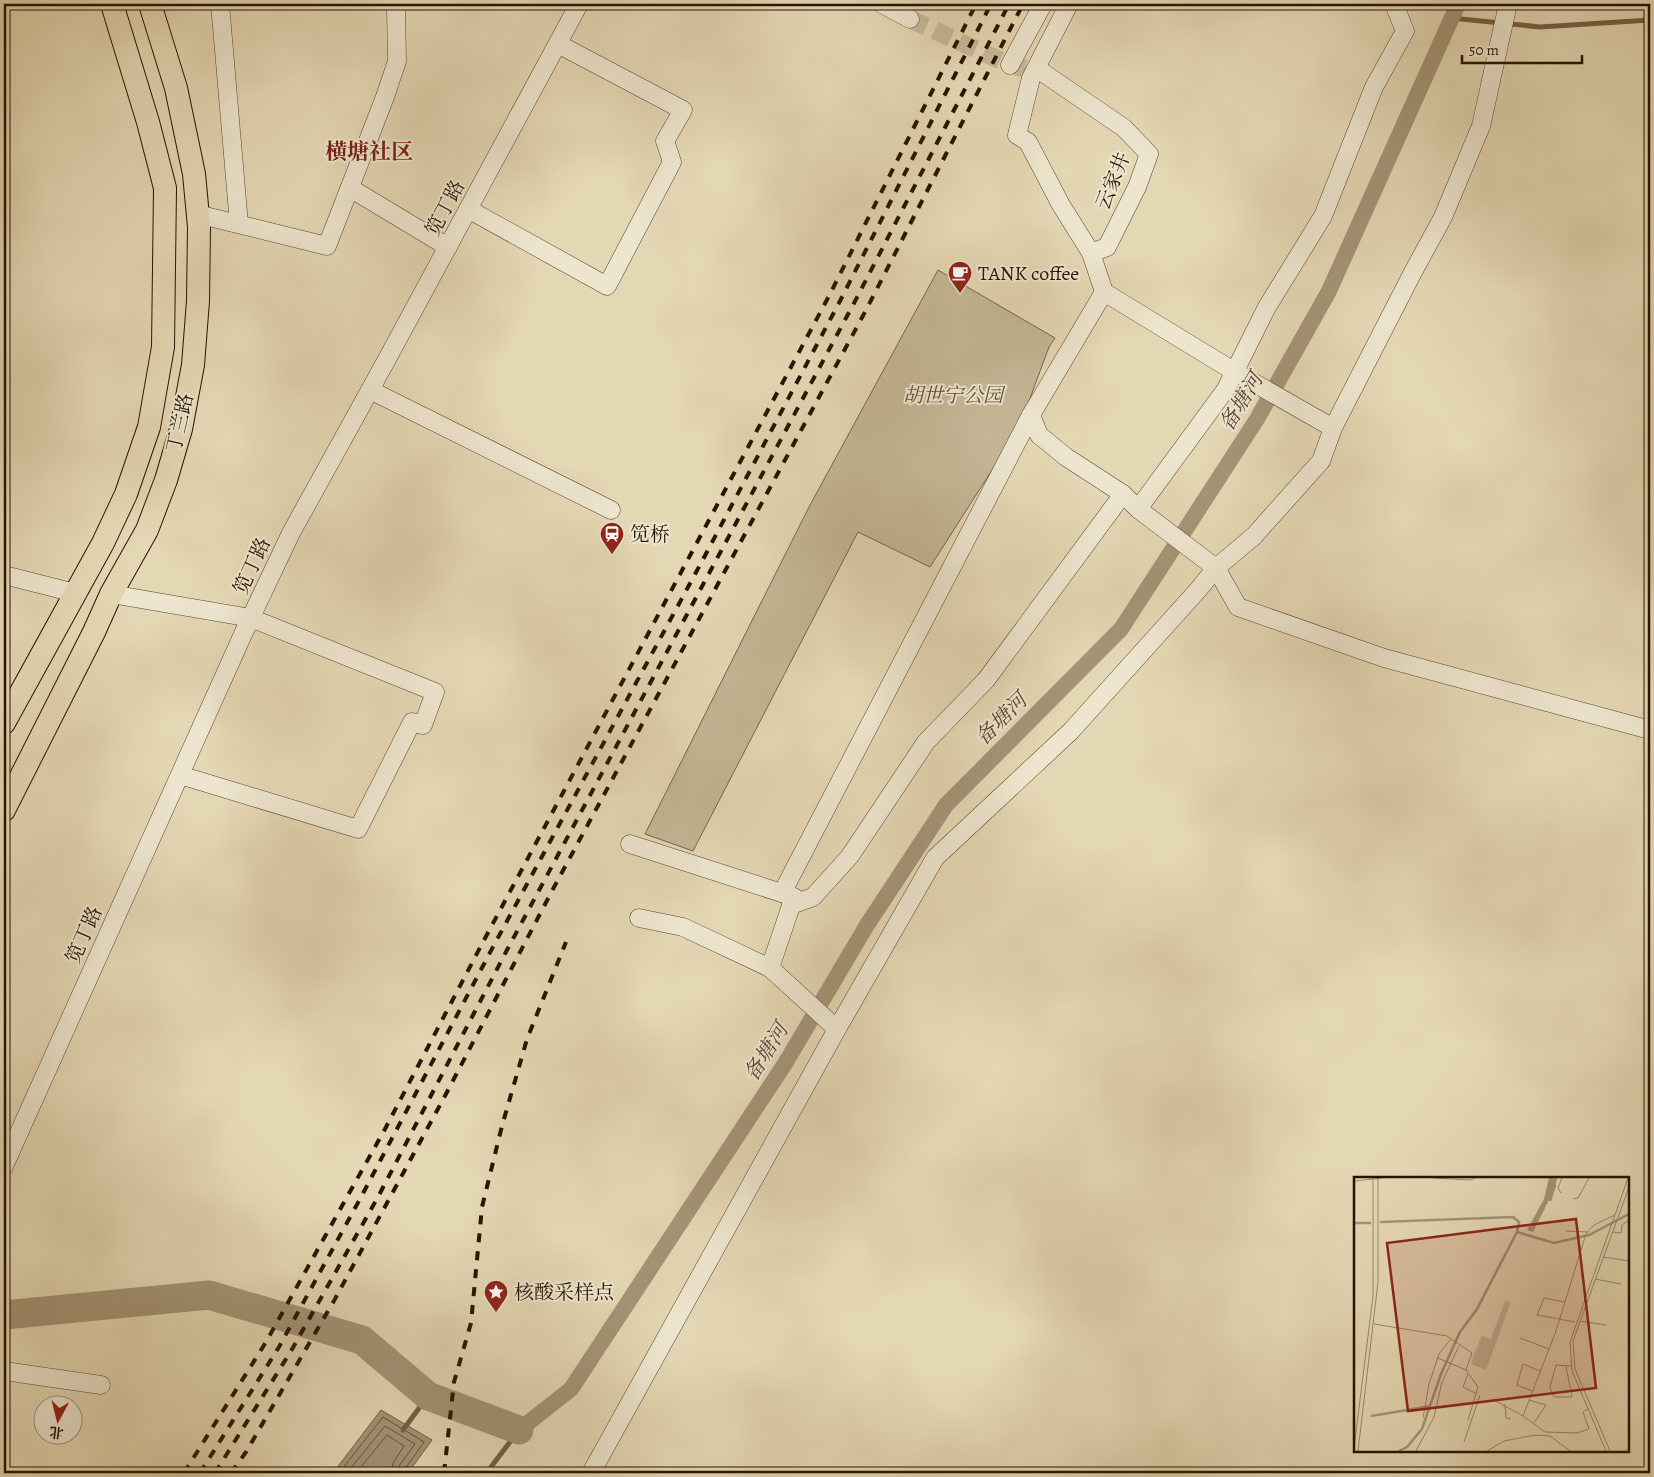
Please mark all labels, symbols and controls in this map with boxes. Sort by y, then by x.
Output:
scale bar [1462,32,1582,64]
text: 50 m [1469,40,1499,60]
district label: 横塘社区 [325,137,413,167]
street label: 云家井 [1089,148,1137,214]
street label: 笕丁路 [419,175,471,241]
cafe icon: TANK coffee [947,260,973,294]
place label: TANK coffee [978,260,1079,287]
water label: 备塘河 [1213,364,1271,436]
park label: 胡世宁公园 [903,382,1006,409]
street label: 丁兰路 [160,391,200,455]
station icon: 笕桥 [599,521,625,555]
place label: 笕桥 [630,521,670,548]
street label: 笕丁路 [227,533,277,599]
water label: 备塘河 [969,684,1036,751]
street label: 笕丁路 [59,902,109,968]
water label: 备塘河 [737,1014,797,1086]
inset map [1354,1177,1629,1452]
place icon: 核酸采样点 [483,1279,509,1313]
place label: 核酸采样点 [514,1279,614,1306]
north arrow [32,1394,82,1444]
text: 北 [48,1422,65,1443]

